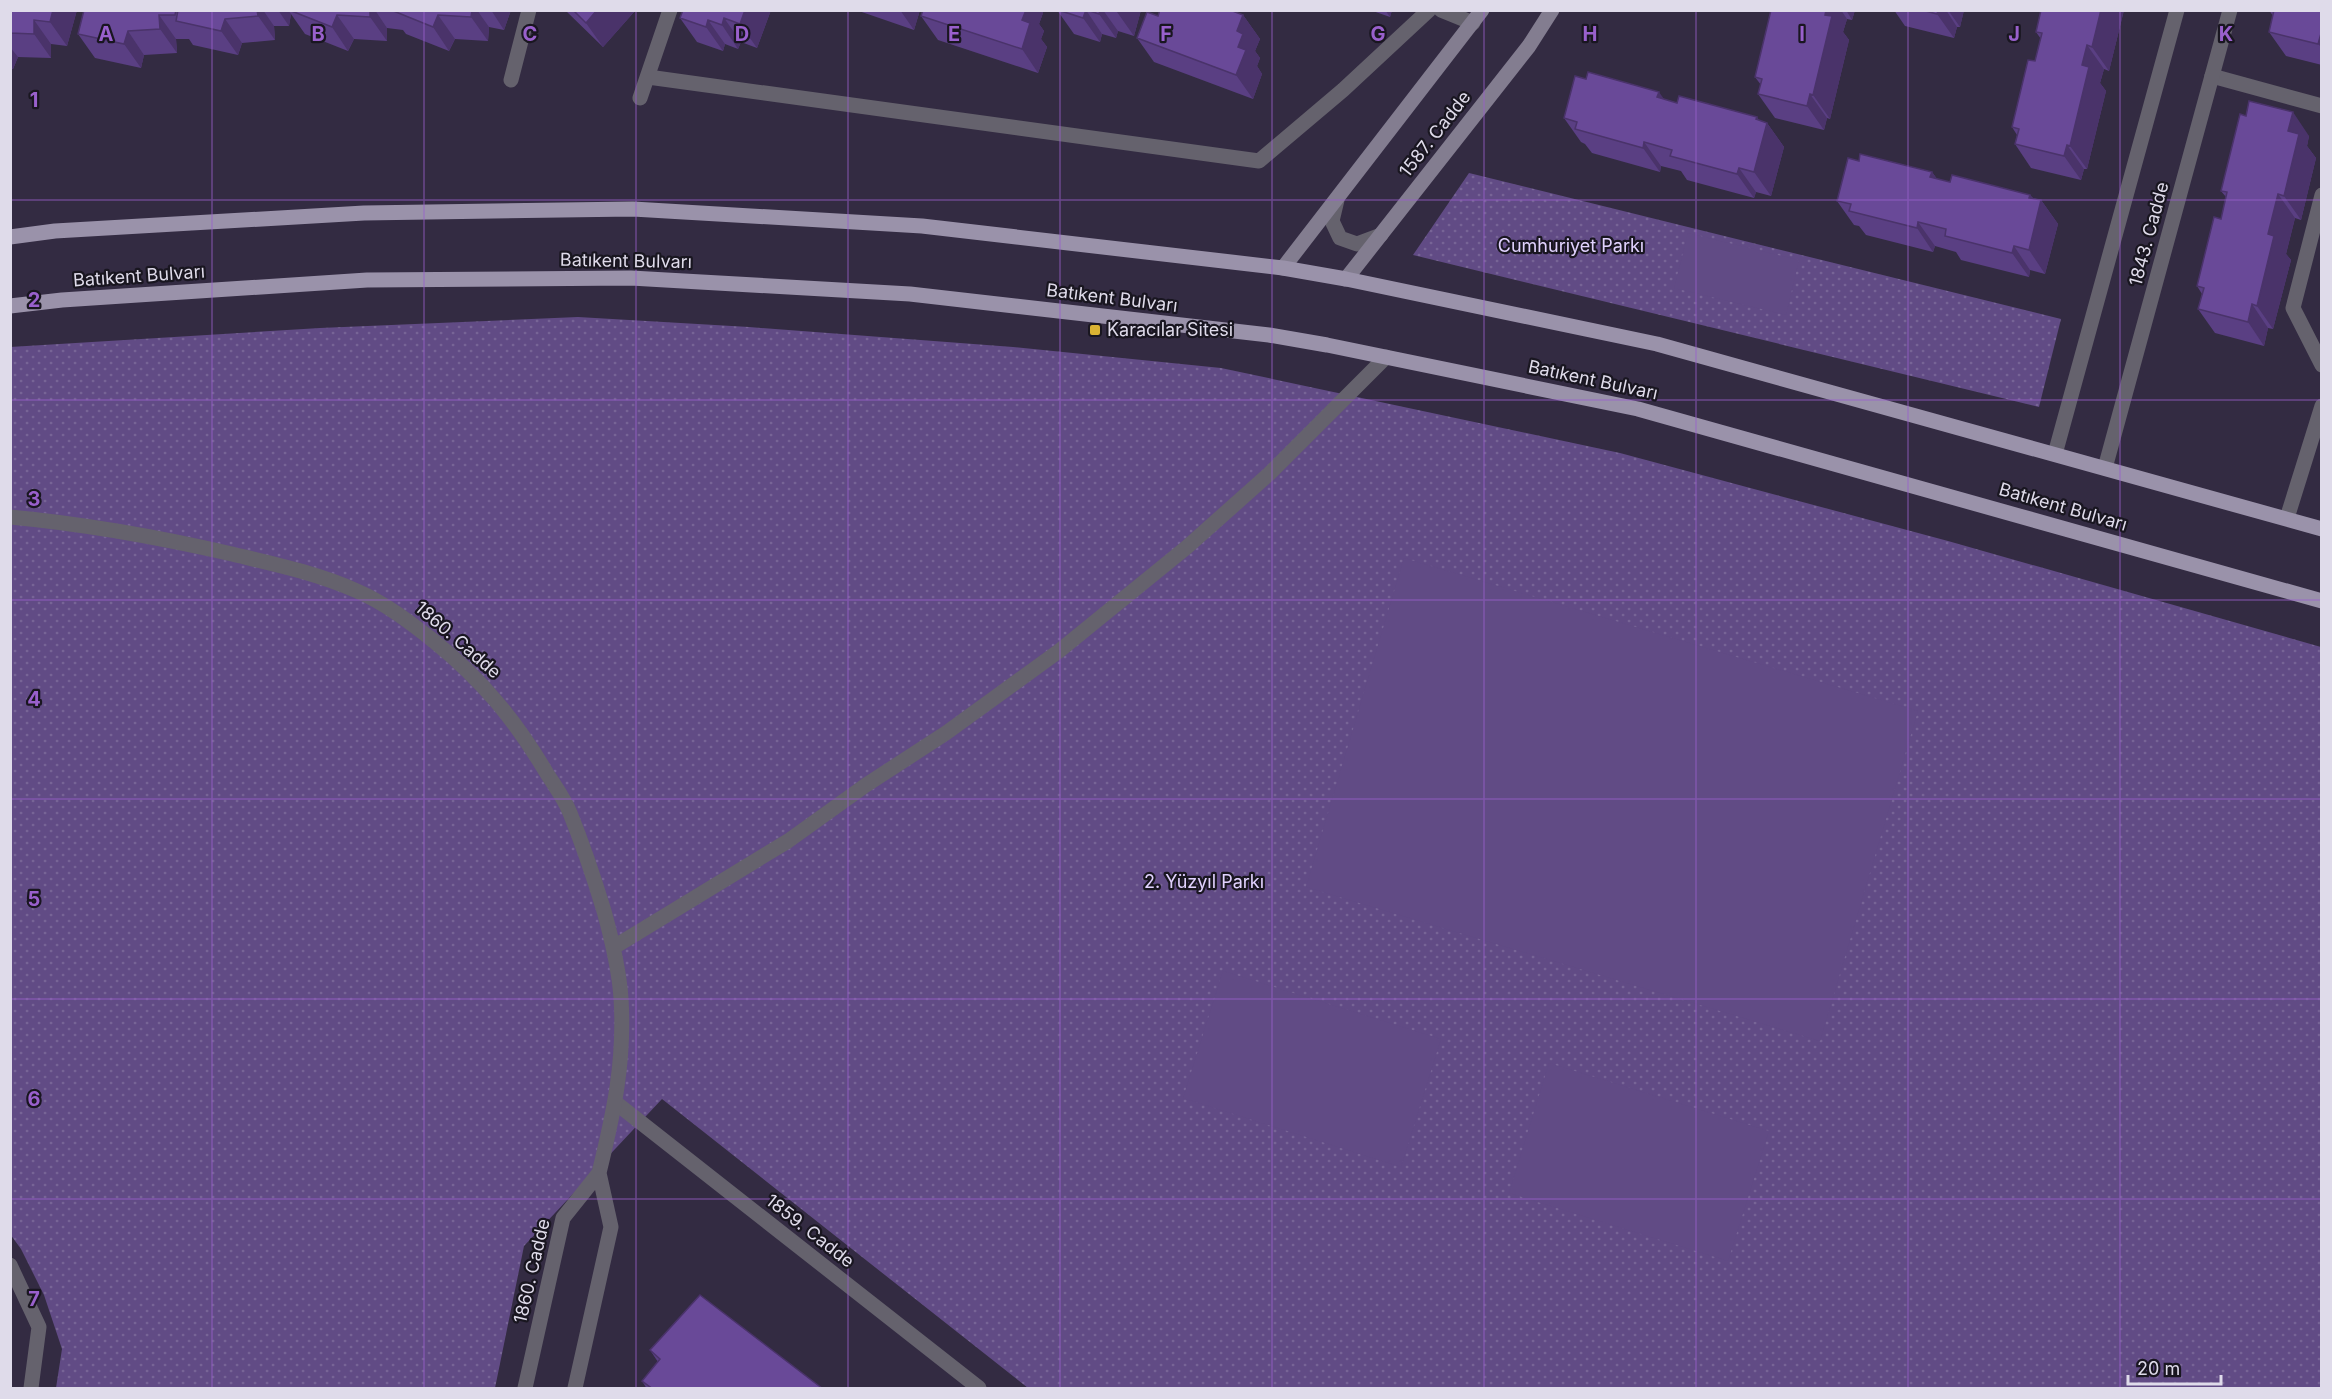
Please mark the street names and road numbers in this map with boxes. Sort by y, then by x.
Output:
street label: 1587. Cadde [1395,86,1475,181]
street label: 1843. Cadde [2125,180,2172,288]
street label: Batıkent Bulvarı [560,249,692,272]
street label: Batıkent Bulvarı [72,260,206,291]
street label: Batıkent Bulvarı [1045,279,1179,316]
street label: Batıkent Bulvarı [1526,356,1660,404]
street label: Batıkent Bulvarı [1997,478,2130,535]
street label: 1860. Cadde [411,597,505,683]
street label: 1859. Cadde [762,1190,859,1272]
street label: 1860. Cadde [509,1217,554,1325]

